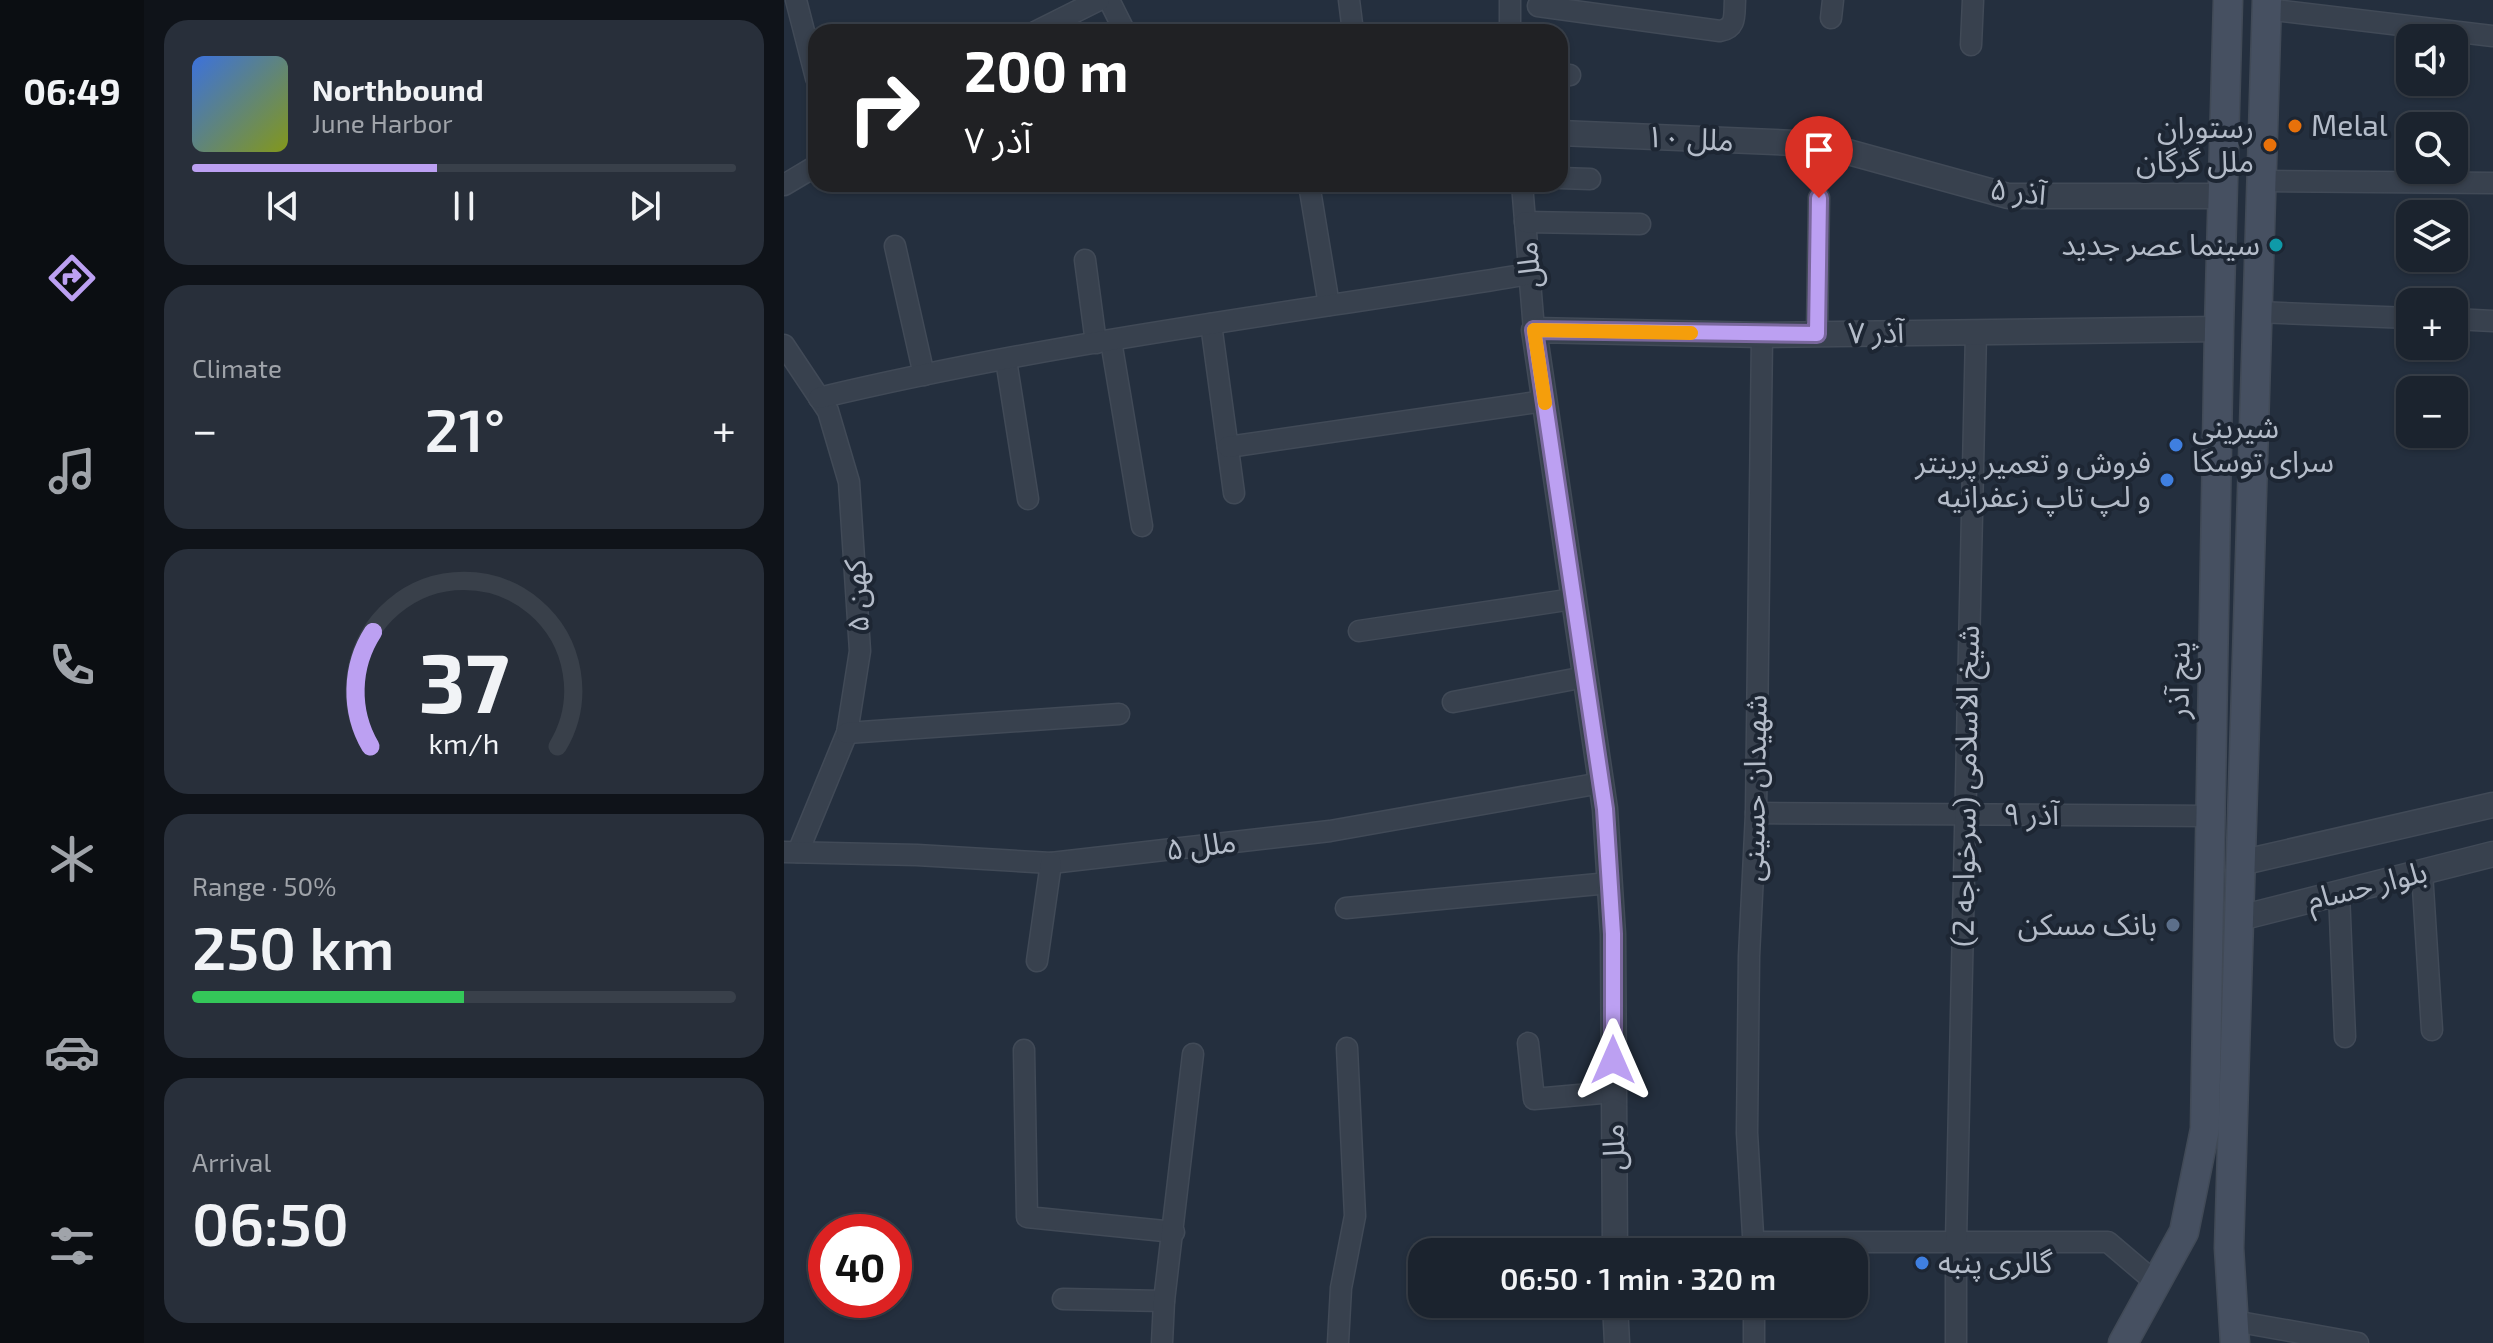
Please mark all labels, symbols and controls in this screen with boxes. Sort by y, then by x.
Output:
map controls [2396,24,2468,448]
button: sound [2396,24,2468,96]
text: 200 m [964,36,1129,103]
icon: right [832,56,936,160]
text: 06:49 [23,69,121,112]
text: Northbound [312,71,484,107]
place label: Melal [2311,106,2388,142]
text: June Harbor [312,107,453,138]
place label: رستوران ملل گرگان [2136,108,2254,179]
button: search [2396,112,2468,184]
pin [1785,116,1853,198]
text: آذر ۷ [964,117,1031,160]
street label: ۱۰ ملل [1645,117,1735,158]
marker: Melal [2286,117,2304,135]
icon: arrive [1797,128,1841,172]
marker: رستوران ملل گرگان [2261,136,2279,154]
street label: آذر ۵ [1988,169,2049,212]
icon: previous [261,184,305,228]
icon: pause [442,184,486,228]
icon: next [623,184,667,228]
button: layers [2396,200,2468,272]
place label: سینما عصر جدید [2062,225,2260,262]
marker: سینما عصر جدید [2267,236,2285,254]
street label: ملل [1507,240,1548,290]
icon: directions [44,250,100,306]
button: + [2396,288,2468,360]
street label: آذر ۷ [1848,312,1906,350]
text: Climate [192,352,282,383]
button: − [2396,376,2468,448]
text: 21° [424,392,505,464]
text: − [192,402,218,455]
text: + [712,402,736,455]
place label: شیرینی سرای توسکا [2192,408,2334,479]
marker: شیرینی سرای توسکا [2167,436,2185,454]
icon: music [44,443,100,499]
place label: فروش و تعمیر پرینتر و لپ تاپ زعفرانیه [1914,443,2151,517]
marker: فروش و تعمیر پرینتر و لپ تاپ زعفرانیه [2158,471,2176,489]
street label: ۵ کهن [835,558,876,634]
street label: شیخ الاسلامی (سرخواجه 2) [1943,625,1991,947]
text: 37 [418,630,510,730]
icon: phone [44,637,100,693]
street label: پنج آذر [2158,641,2202,720]
street label: شهیدان حسینی [1733,694,1774,882]
text: km/h [429,726,499,761]
street label: ۹ آذر [2003,795,2060,832]
street label: ملل ۵ [1164,822,1238,867]
icon: climate [44,831,100,887]
street label: بلوار حسام [2303,852,2432,922]
text: Range · 50% [192,870,336,901]
place label: بانک مسکن [2018,905,2157,942]
text: 250 km [192,910,394,982]
marker: بانک مسکن [2164,916,2182,934]
position arrow [1571,1018,1655,1102]
icon: car [44,1024,100,1080]
street label: ملل [1594,1123,1631,1171]
text: Arrival [192,1146,271,1177]
text: 06:50 [192,1186,349,1258]
speed limit sign: 40 [808,1214,912,1318]
icon: filters [44,1218,100,1274]
place label: گالری پنبه [1938,1243,2053,1282]
marker: گالری پنبه [1913,1254,1931,1272]
text: 06:50 · 1 min · 320 m [1500,1260,1776,1296]

